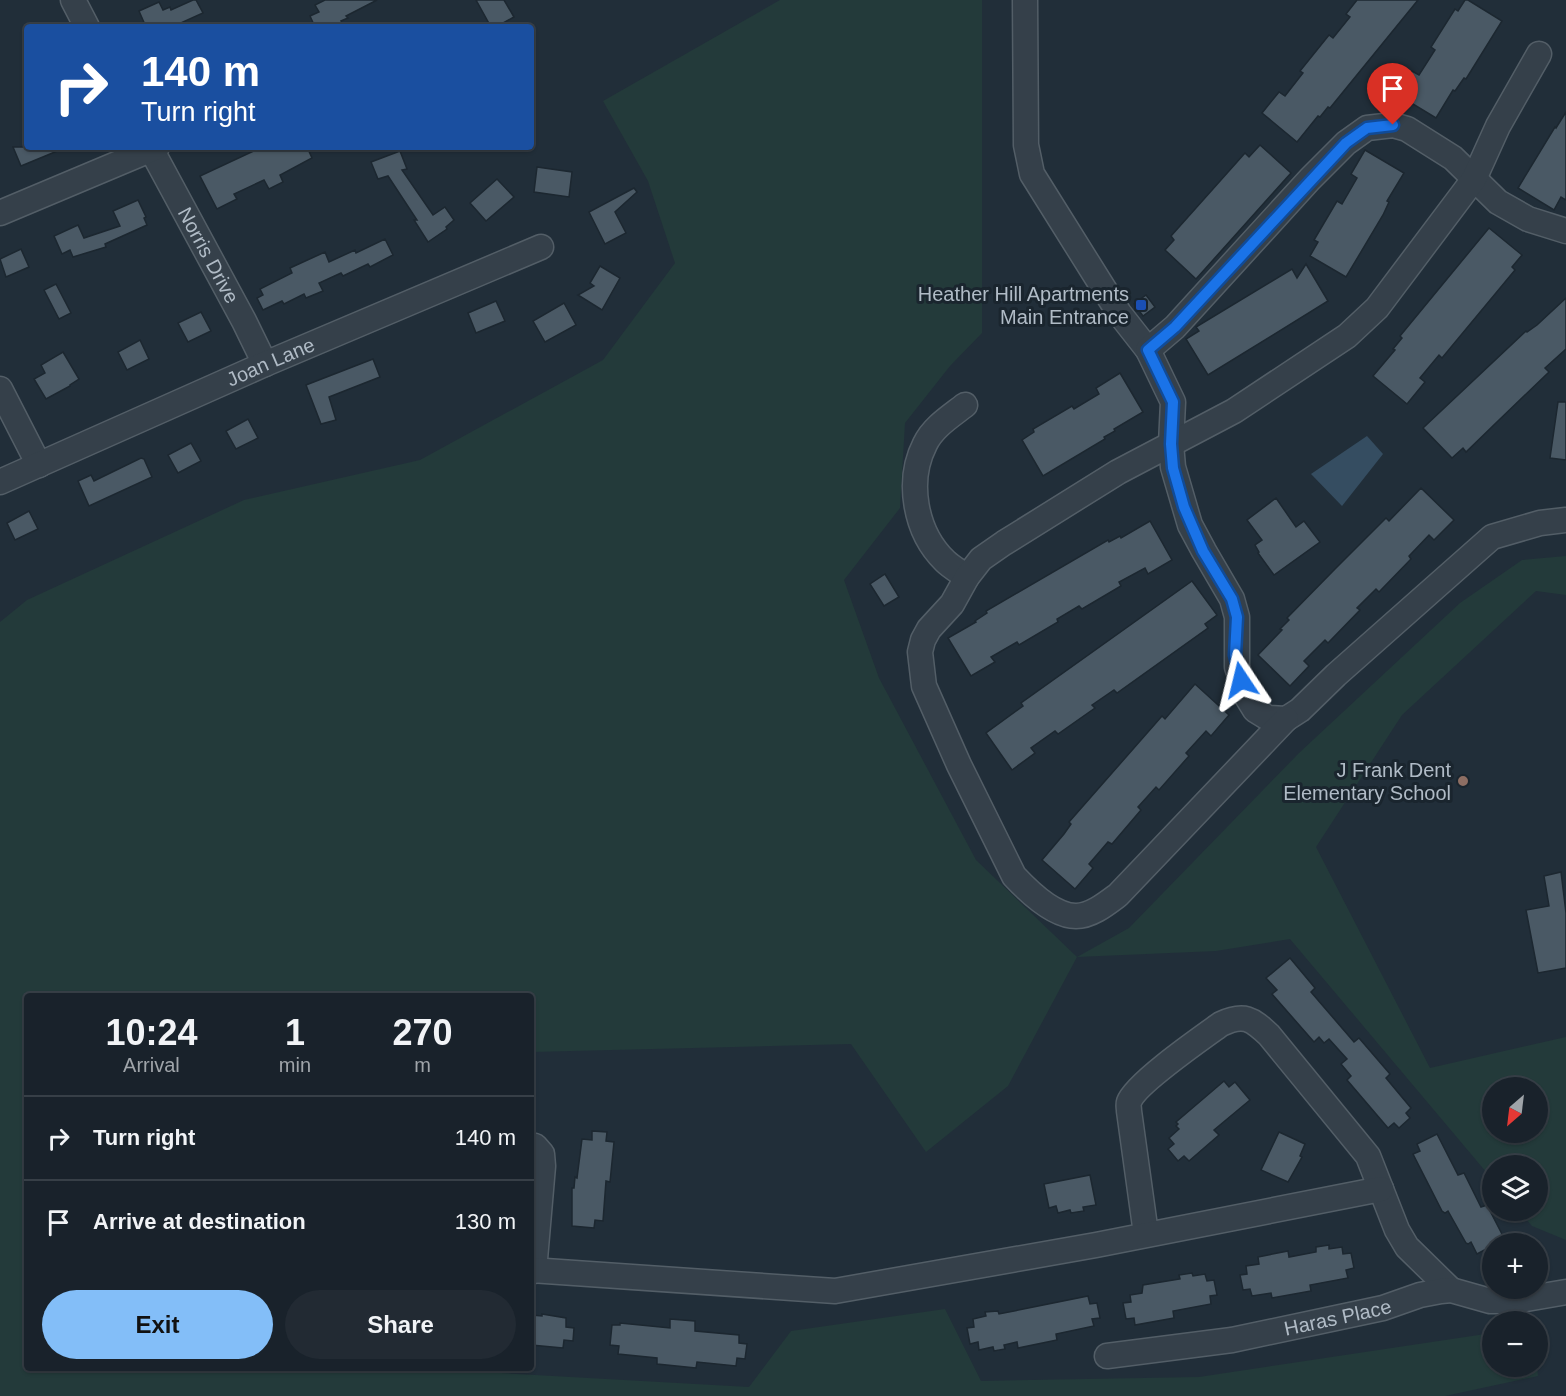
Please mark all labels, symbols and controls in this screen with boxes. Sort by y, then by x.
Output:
icon: right [42,48,120,126]
text: 140 m [141,48,260,95]
pin [1367,63,1418,125]
icon: arrive [1376,72,1409,105]
text: Turn right [141,97,256,127]
street label: Norris Drive [174,204,243,307]
place label: Heather Hill Apartments Main Entrance [918,283,1129,328]
marker: Heather Hill Apartments Main Entrance [1134,298,1148,312]
street label: Joan Lane [223,333,318,391]
position arrow [1209,648,1273,712]
place label: J Frank Dent Elementary School [1283,759,1451,804]
marker: J Frank Dent Elementary School [1456,774,1470,788]
text: 10:24 [105,1012,197,1053]
text: 1 [285,1012,305,1053]
text: 270 [392,1012,453,1053]
text: Arrival [123,1054,180,1076]
text: min [279,1054,311,1076]
text: m [414,1054,431,1076]
north arrow [1482,1077,1548,1143]
map controls [1482,1077,1548,1377]
icon: right [42,1122,75,1155]
text: Turn right [93,1125,195,1150]
text: 140 m [455,1125,516,1150]
button: layers [1482,1155,1548,1221]
icon: arrive [42,1206,75,1239]
text: Arrive at destination [93,1209,306,1234]
text: 130 m [455,1209,516,1234]
button: + [1482,1233,1548,1299]
button: Exit [42,1290,273,1359]
button: Share [285,1290,516,1359]
street label: Haras Place [1282,1295,1394,1340]
button: − [1482,1311,1548,1377]

